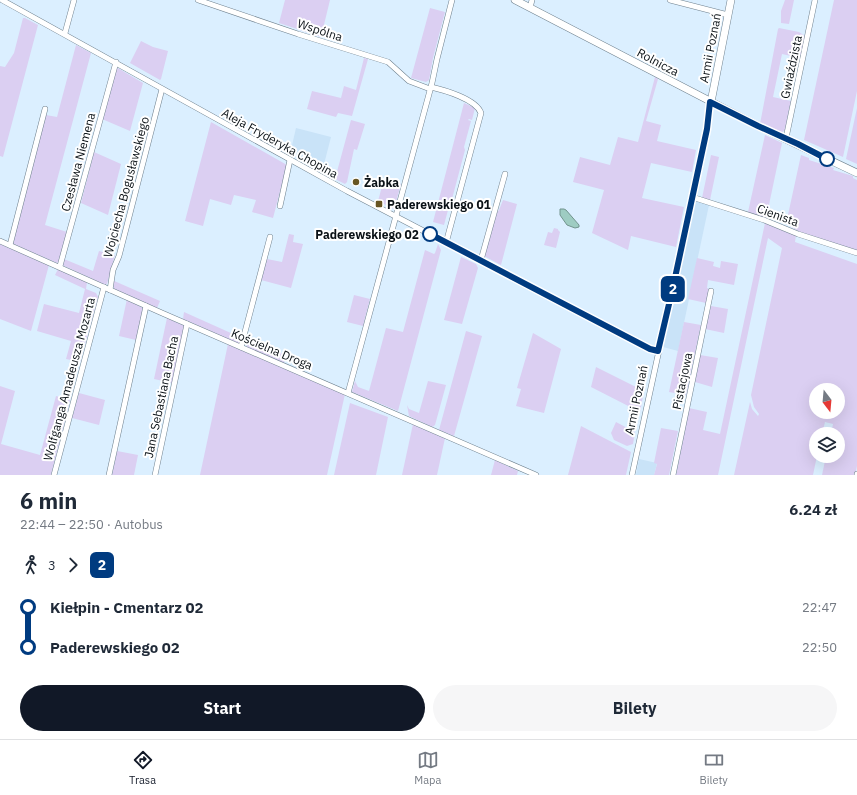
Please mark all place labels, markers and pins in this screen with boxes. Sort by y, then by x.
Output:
unlabelled marker [819,151,835,167]
place label: Żabka [364,175,399,190]
marker: Żabka [351,177,361,187]
place label: Paderewskiego 01 [387,197,491,212]
marker: Paderewskiego 01 [374,199,384,209]
marker: Paderewskiego 02 [422,226,438,242]
place label: Paderewskiego 02 [315,227,419,242]

